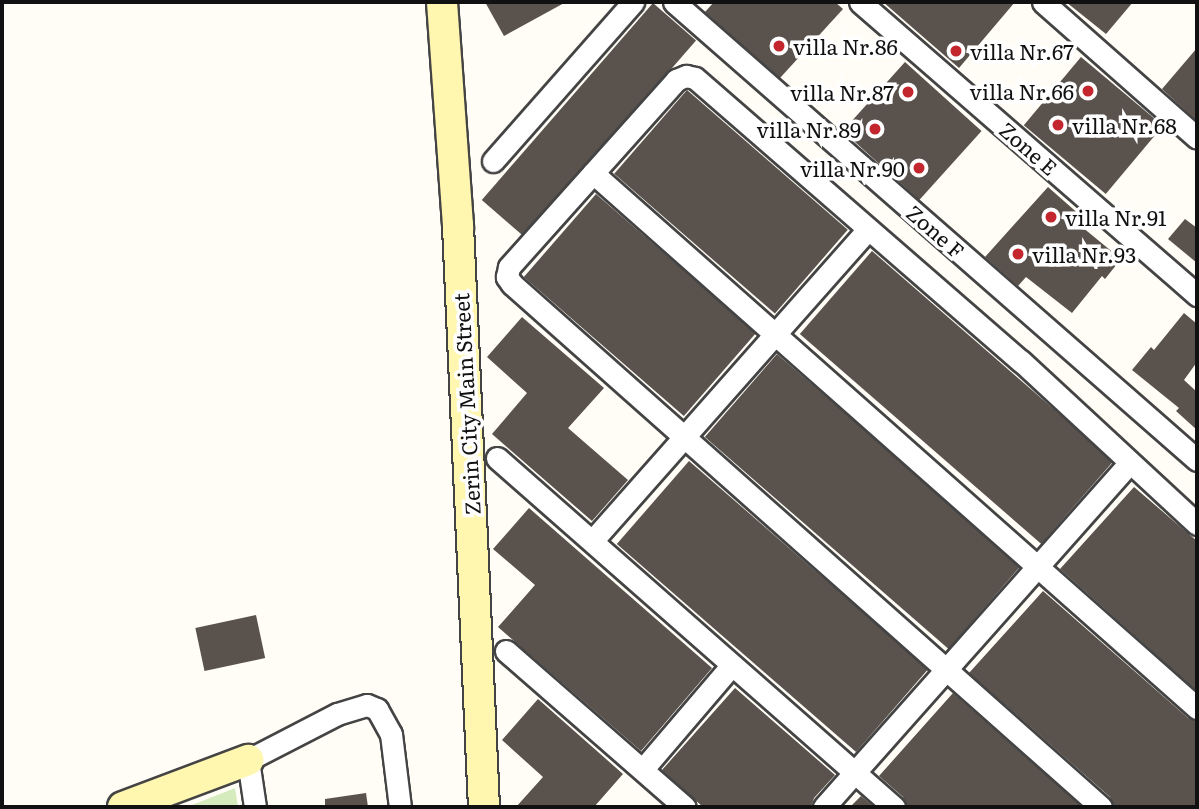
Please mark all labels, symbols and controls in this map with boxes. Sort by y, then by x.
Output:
place label: villa Nr.86 [793,33,898,59]
marker: villa Nr.86 [771,38,787,54]
place label: villa Nr.67 [970,38,1074,64]
marker: villa Nr.67 [948,43,964,59]
place label: villa Nr.66 [970,78,1074,104]
place label: villa Nr.87 [790,79,894,105]
marker: villa Nr.66 [1080,83,1096,99]
marker: villa Nr.87 [900,84,916,100]
place label: villa Nr.68 [1072,112,1177,138]
place label: villa Nr.89 [757,116,861,142]
street label: Zone E [995,116,1063,180]
marker: villa Nr.68 [1050,117,1066,133]
marker: villa Nr.89 [867,121,883,137]
place label: villa Nr.90 [800,155,905,181]
marker: villa Nr.90 [911,160,927,176]
street label: Zone F [902,199,970,263]
place label: villa Nr.91 [1065,204,1166,230]
marker: villa Nr.91 [1043,209,1059,225]
place label: villa Nr.93 [1032,241,1136,267]
marker: villa Nr.93 [1010,246,1026,262]
street label: Zerin City Main Street [448,292,484,516]

